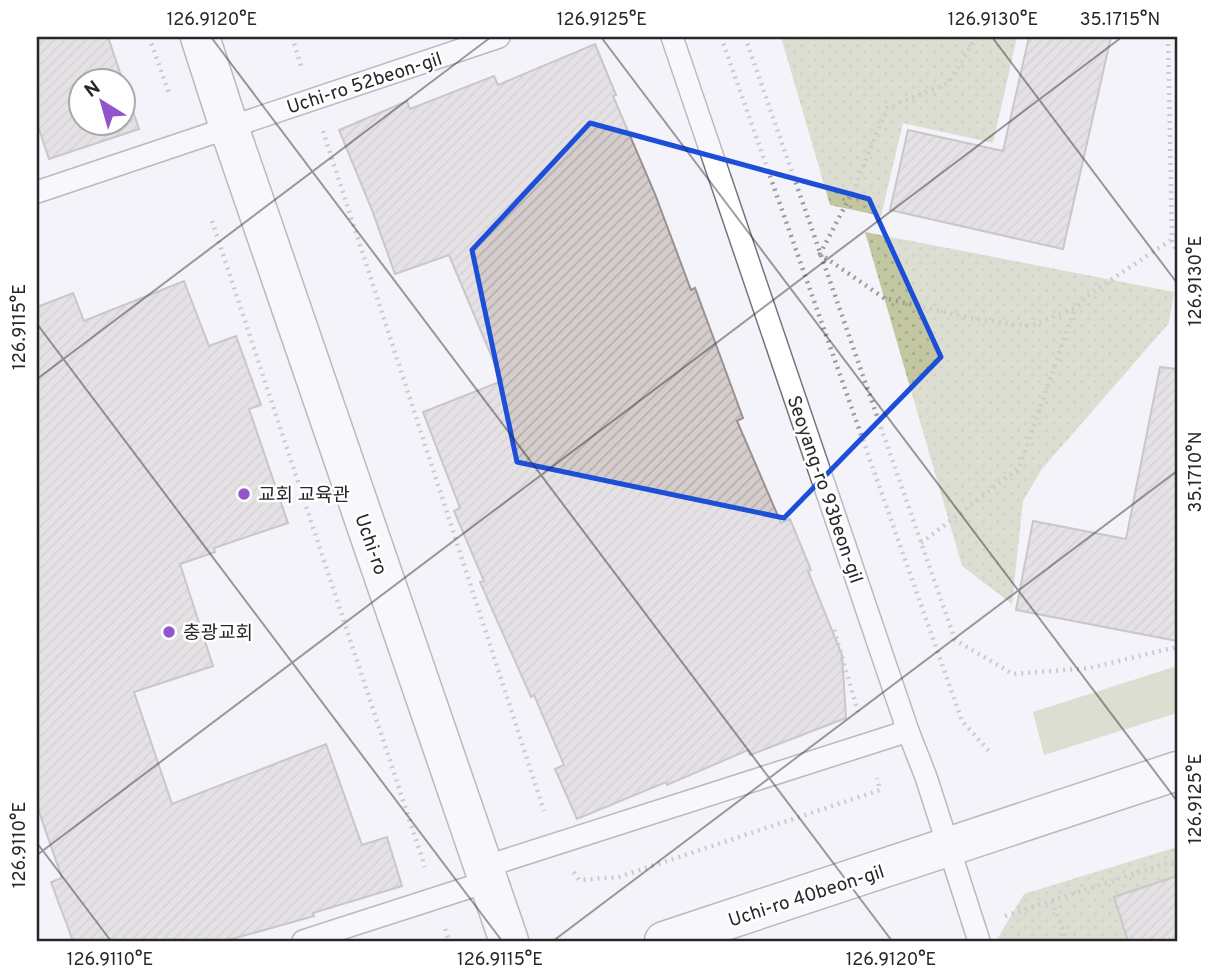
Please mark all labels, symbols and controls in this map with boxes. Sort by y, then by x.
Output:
text: 126.9120°E [167,9,257,32]
text: 126.9125°E [557,9,647,32]
text: 126.9130°E [948,9,1038,32]
text: 35.1715°N [1080,9,1160,32]
street label: Uchi-ro 52beon-gil [284,47,445,120]
north arrow [66,66,136,136]
text: N [80,76,106,104]
text: 126.9130°E [1185,236,1208,326]
text: 126.9115°E [9,284,32,370]
street label: Seoyang-ro 93beon-gil [781,393,868,587]
text: 35.1710°N [1185,432,1208,512]
place label: 교회 교육관 [258,484,350,508]
marker: 교회 교육관 [236,486,252,502]
street label: Uchi-ro [348,511,392,578]
place label: 충광교회 [183,622,253,646]
marker: 충광교회 [161,624,177,640]
text: 126.9125°E [1185,754,1208,844]
text: 126.9110°E [9,802,32,888]
street label: Uchi-ro 40beon-gil [726,860,888,933]
text: 126.9110°E [67,949,153,972]
text: 126.9115°E [457,949,543,972]
text: 126.9120°E [846,949,936,972]

